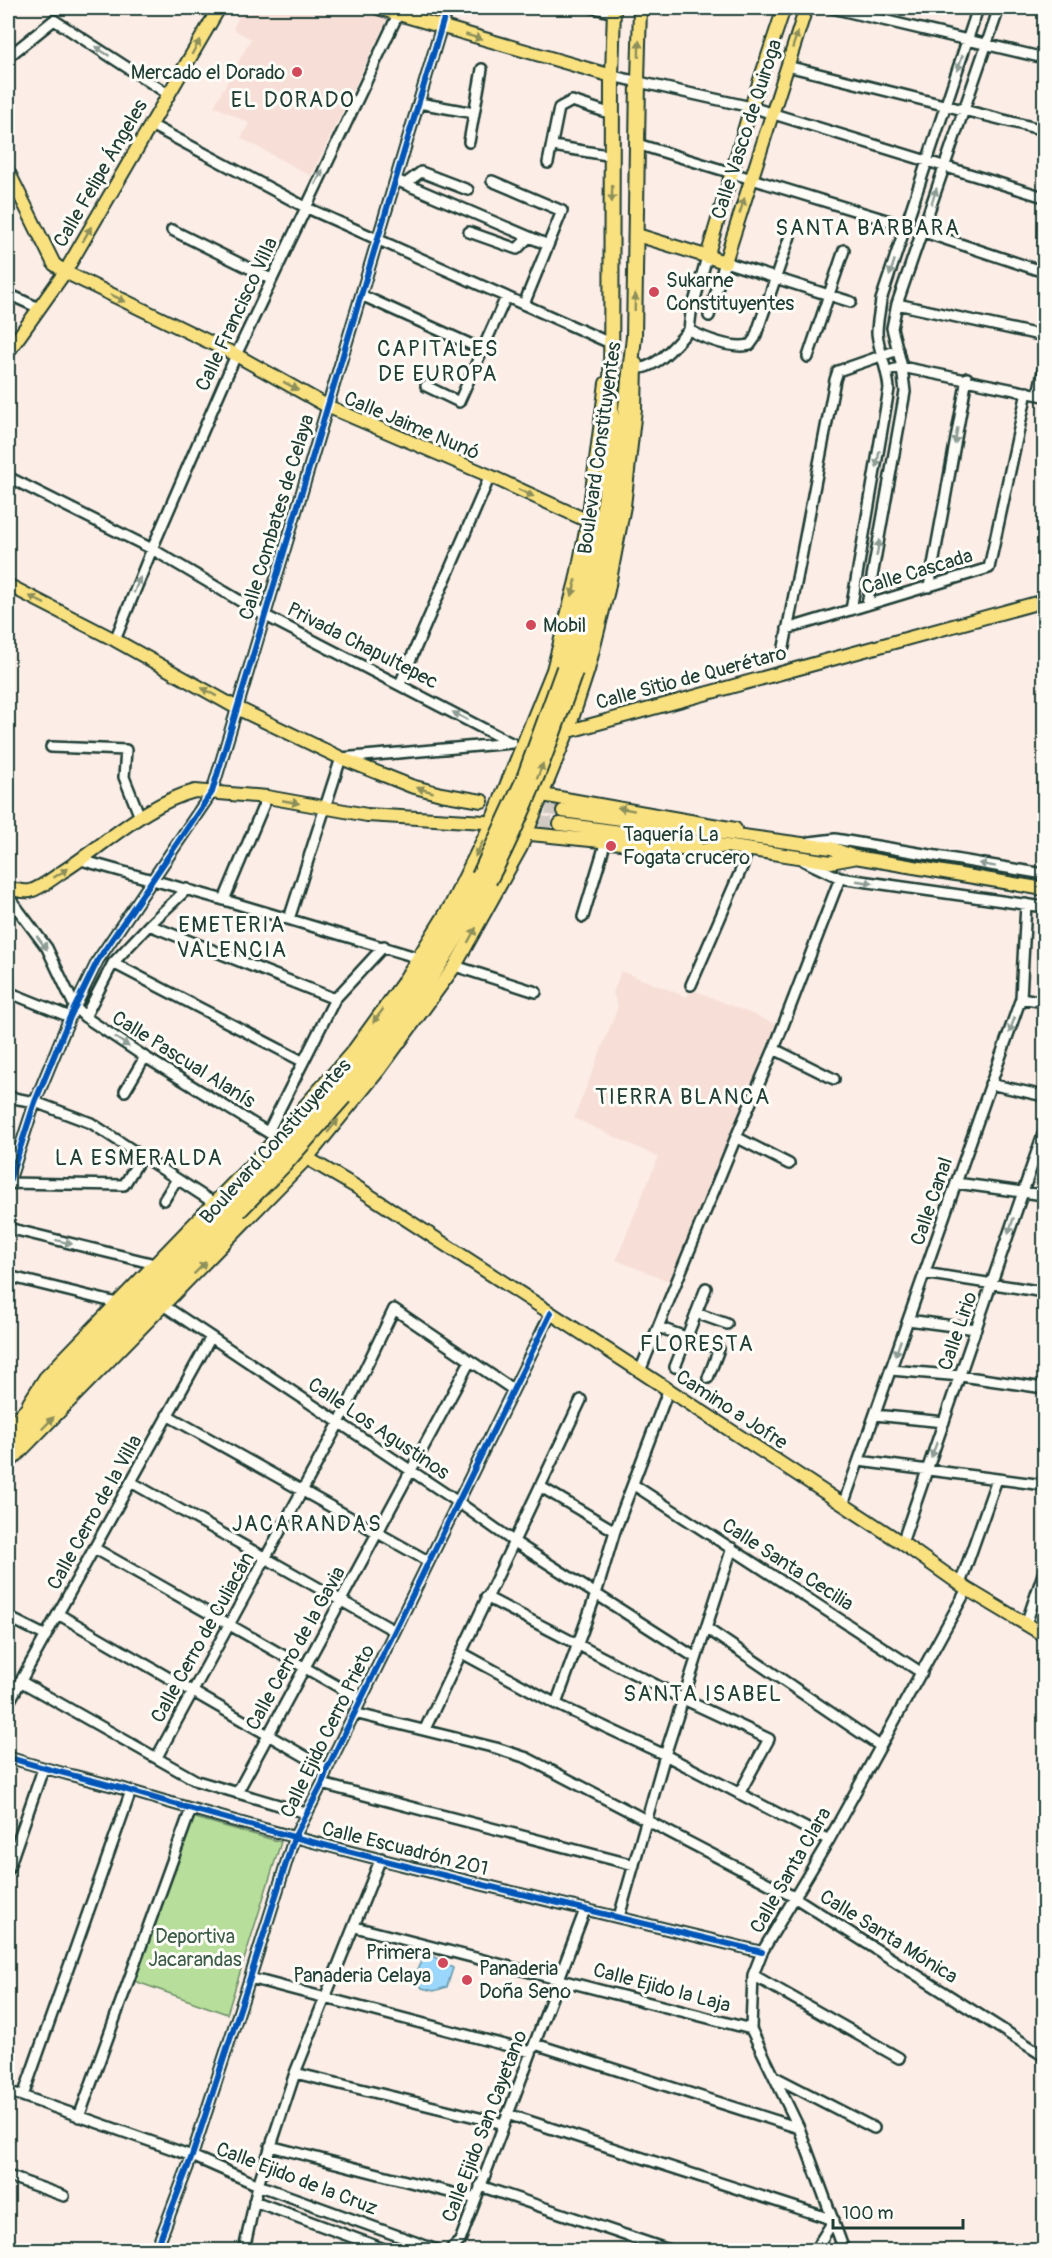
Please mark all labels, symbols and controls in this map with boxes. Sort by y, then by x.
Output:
one-way arrow [791,31,800,49]
one-way arrow [465,33,483,42]
street label: Calle Vasco de Quiroga [706,36,787,222]
one-way arrow [190,39,201,55]
one-way arrow [634,39,644,58]
one-way arrow [94,45,110,57]
one-way arrow [955,54,964,72]
place label: Mercado el Dorado [131,60,285,85]
marker: Mercado el Dorado [290,65,304,79]
district label: EL DORADO [231,86,355,114]
street label: Calle Felipe Ángeles [48,95,153,252]
one-way arrow [315,169,324,186]
one-way arrow [607,184,617,203]
one-way arrow [930,186,939,204]
one-way arrow [738,197,747,215]
district label: SANTA BARBARA [775,214,961,242]
one-way arrow [82,226,93,242]
street label: Calle Francisco Villa [190,233,283,395]
one-way arrow [886,259,896,277]
place label: Sukarne Constituyentes [666,268,794,316]
marker: Sukarne Constituyentes [647,285,661,299]
one-way arrow [630,292,640,311]
one-way arrow [109,293,126,302]
district label: CAPITALES DE EUROPA [377,335,499,388]
street label: Boulevard Constituyentes [572,340,627,556]
one-way arrow [283,381,300,391]
street label: Calle Jaime Nunó [340,386,484,465]
street label: Calle Combates de Celaya [233,411,320,623]
one-way arrow [951,427,960,446]
one-way arrow [873,449,882,468]
one-way arrow [518,488,535,497]
one-way arrow [874,538,883,557]
street label: Calle Cascada [859,543,976,600]
one-way arrow [132,576,142,594]
one-way arrow [569,579,579,597]
one-way arrow [29,595,46,605]
street label: Privada Chapultepec [283,597,443,694]
place label: Mobil [543,613,586,638]
marker: Mobil [524,618,538,632]
street label: Calle Sitio de Querétaro [593,640,789,715]
one-way arrow [200,687,217,697]
one-way arrow [451,711,468,720]
one-way arrow [535,762,545,780]
one-way arrow [416,785,434,794]
one-way arrow [282,798,301,807]
one-way arrow [616,804,635,813]
place label: Taquería La Fogata crucero [623,822,750,870]
marker: Taquería La Fogata crucero [604,839,618,853]
one-way arrow [474,841,483,858]
one-way arrow [977,860,996,869]
one-way arrow [52,868,69,879]
one-way arrow [856,877,875,886]
district label: EMETERIA VALENCIA [177,911,287,964]
one-way arrow [467,926,477,943]
one-way arrow [36,936,48,951]
street label: Calle Pascual Alanís [107,1005,260,1114]
one-way arrow [373,1009,385,1024]
one-way arrow [1006,1016,1016,1034]
one-way arrow [113,1036,129,1048]
street label: Boulevard Constituyentes [194,1053,356,1229]
district label: TIERRA BLANCA [595,1083,771,1111]
one-way arrow [326,1119,339,1134]
district label: LA ESMERALDA [55,1144,223,1172]
street label: Calle Canal [905,1154,958,1249]
one-way arrow [1006,1217,1015,1235]
one-way arrow [55,1238,74,1248]
one-way arrow [192,1262,206,1276]
street label: Calle Lirio [932,1288,983,1374]
district label: FLORESTA [640,1330,754,1358]
one-way arrow [893,1339,903,1357]
street label: Camino a Jofre [671,1364,792,1455]
street label: Calle Los Agustinos [303,1372,454,1485]
one-way arrow [41,1416,55,1430]
street label: Calle Cerro de la Villa [41,1430,147,1594]
one-way arrow [929,1441,939,1459]
district label: JACARANDAS [232,1510,382,1538]
street label: Calle Santa Cecilia [717,1513,858,1616]
street label: Calle Cerro de Culiacán [145,1547,260,1727]
street label: Calle Cerro de la Gavia [240,1562,351,1735]
street label: Calle Ejido Cerro Prieto [275,1640,380,1822]
district label: SANTA ISABEL [623,1680,783,1708]
street label: Calle Santa Clara [744,1803,837,1938]
street label: Calle Escuadrón 201 [319,1816,491,1881]
street label: Calle Santa Mónica [815,1884,962,1989]
park label: Deportiva Jacarandas [148,1924,242,1972]
place label: Primera Panaderia Celaya [293,1940,431,1988]
marker: Primera Panaderia Celaya [436,1956,450,1970]
place label: Panaderia Doña Seno [479,1956,571,2004]
street label: Calle Ejido la Laja [590,1957,733,2018]
marker: Panaderia Doña Seno [460,1973,474,1987]
street label: Calle Ejido San Cayetano [436,2026,533,2226]
street label: Calle Ejido de la Cruz [213,2136,381,2221]
scale bar [833,2192,964,2230]
text: 100 m [842,2202,894,2225]

